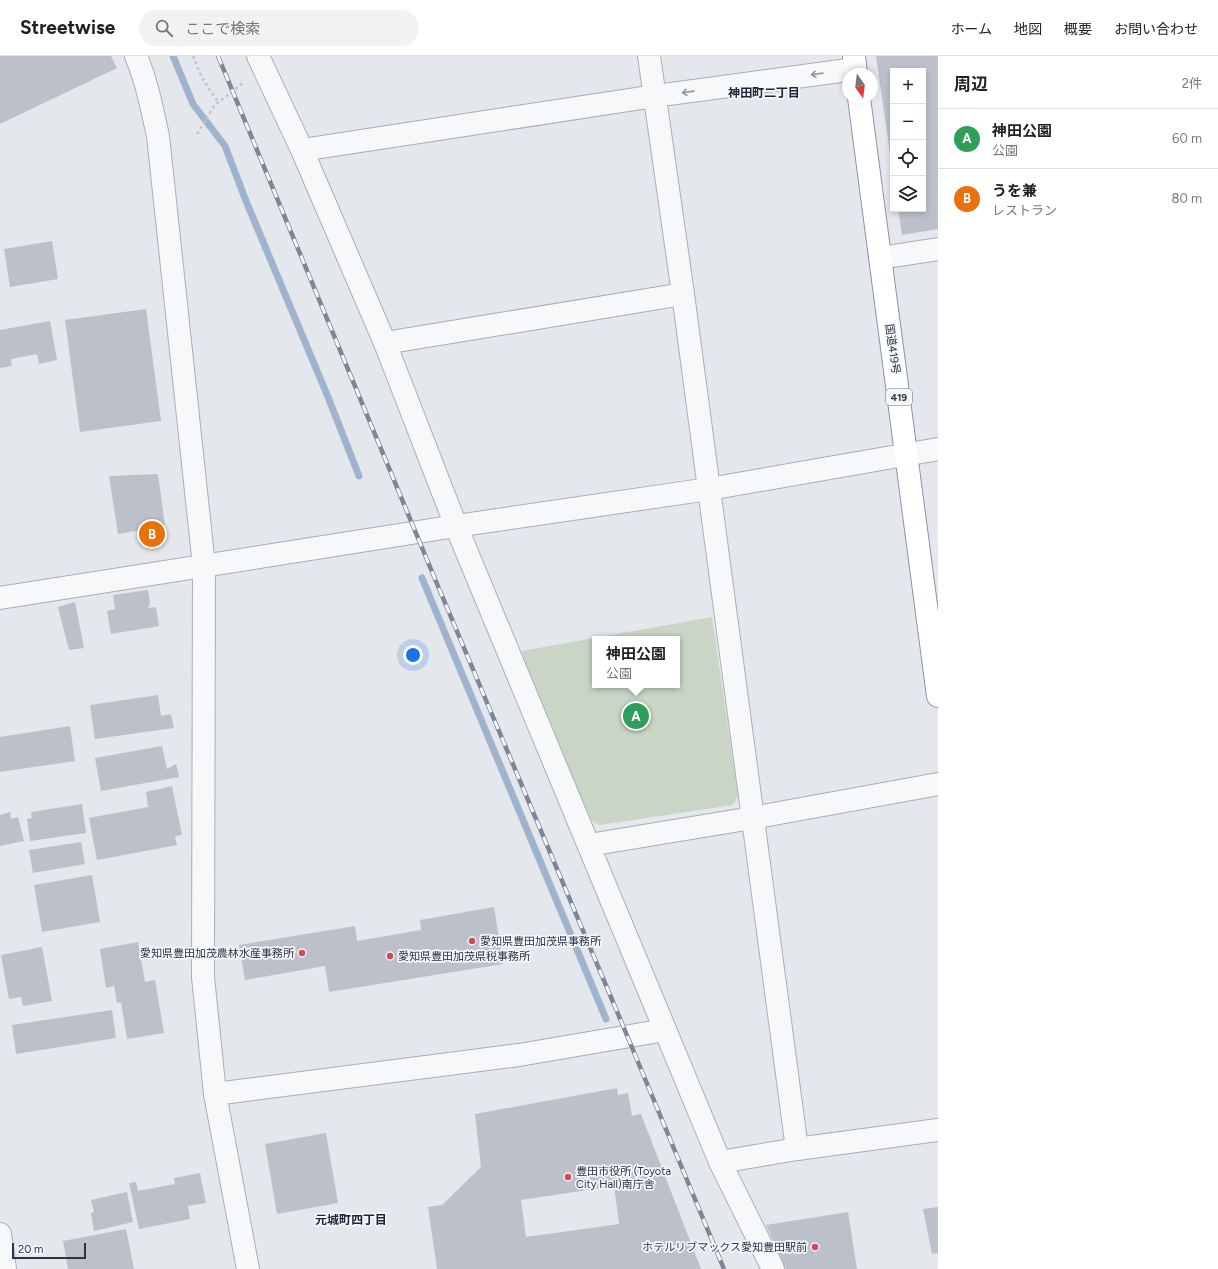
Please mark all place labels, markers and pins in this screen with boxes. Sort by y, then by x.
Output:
pin: B [139,519,165,549]
pin: A [623,701,649,731]
place label: 愛知県豊田加茂県事務所 [480,935,602,948]
marker: 愛知県豊田加茂県事務所 [467,936,477,946]
place label: 愛知県豊田加茂農林水産事務所 [140,947,295,960]
marker: 愛知県豊田加茂農林水産事務所 [297,948,307,958]
place label: 愛知県豊田加茂県税事務所 [398,950,531,963]
marker: 愛知県豊田加茂県税事務所 [385,951,395,961]
place label: 豊田市役所 (Toyota City Hall)南庁舎 [576,1165,671,1191]
marker: 豊田市役所 (Toyota City Hall)南庁舎 [563,1172,573,1182]
place label: ホテルリブマックス愛知豊田駅前 [642,1241,807,1254]
marker: ホテルリブマックス愛知豊田駅前 [810,1242,820,1252]

